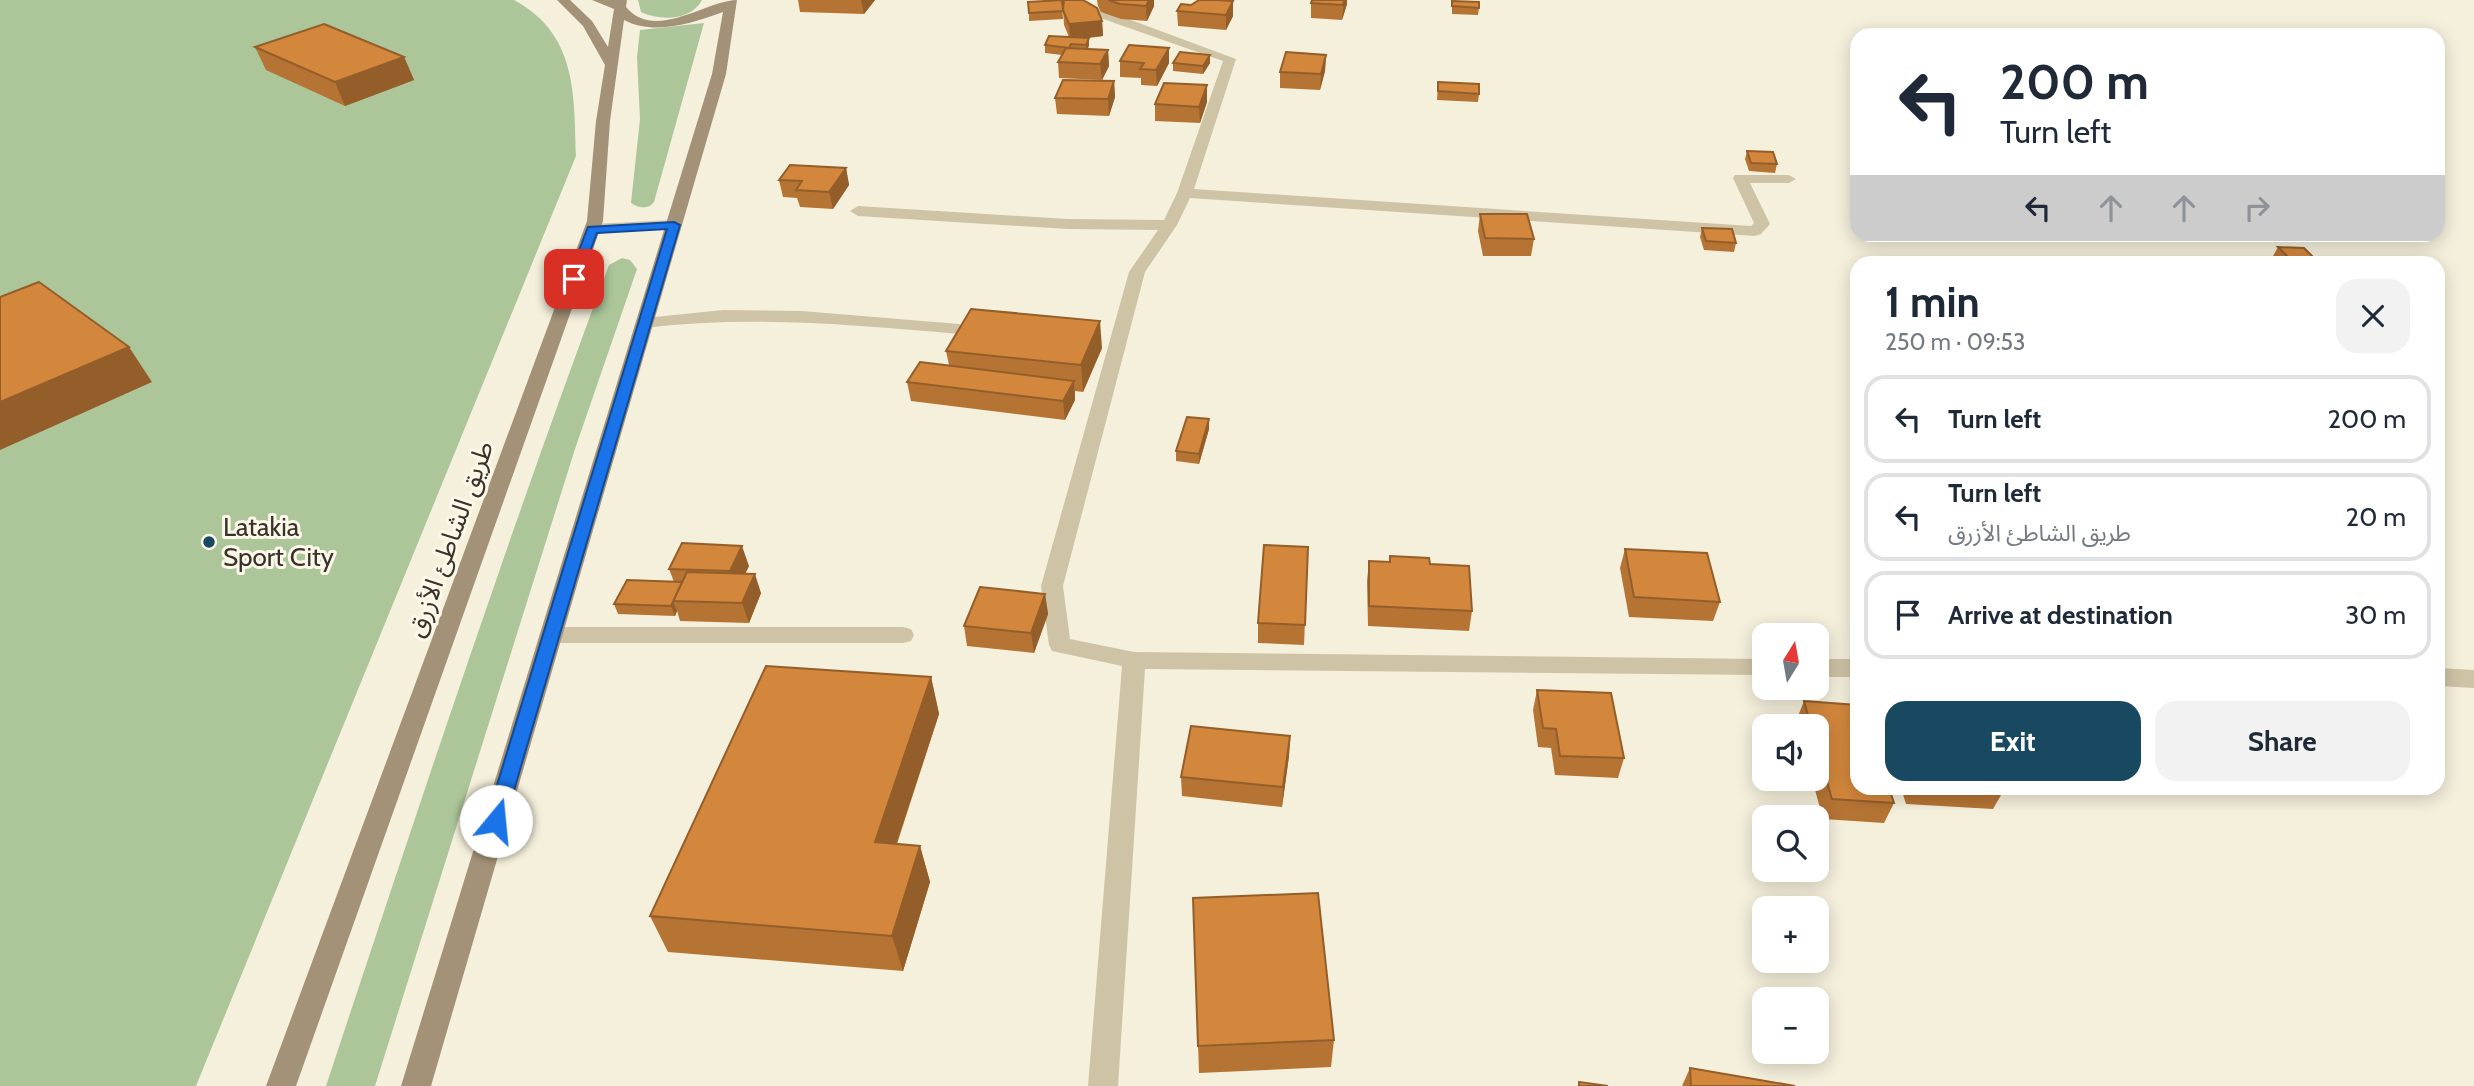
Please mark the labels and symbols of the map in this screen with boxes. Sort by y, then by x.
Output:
pin [544,249,604,309]
street label: طريق الشاطئ الأزرق [400,436,500,642]
place label: Latakia Sport City [223,511,334,573]
marker: Latakia Sport City [201,534,217,550]
north arrow [1752,623,1829,700]
position arrow [459,784,533,858]

